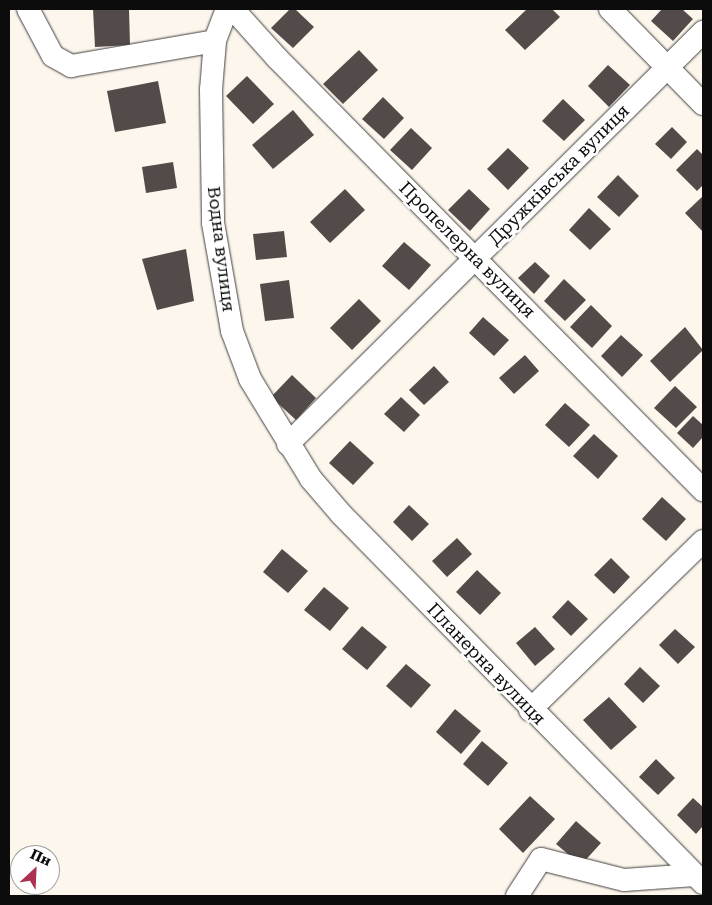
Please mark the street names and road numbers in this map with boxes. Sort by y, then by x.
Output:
street label: Дружківська вулиця [484,100,634,250]
street label: Пропелерна вулиця [394,177,540,323]
street label: Водна вулиця [203,185,239,313]
street label: Планерна вулиця [422,599,550,729]

